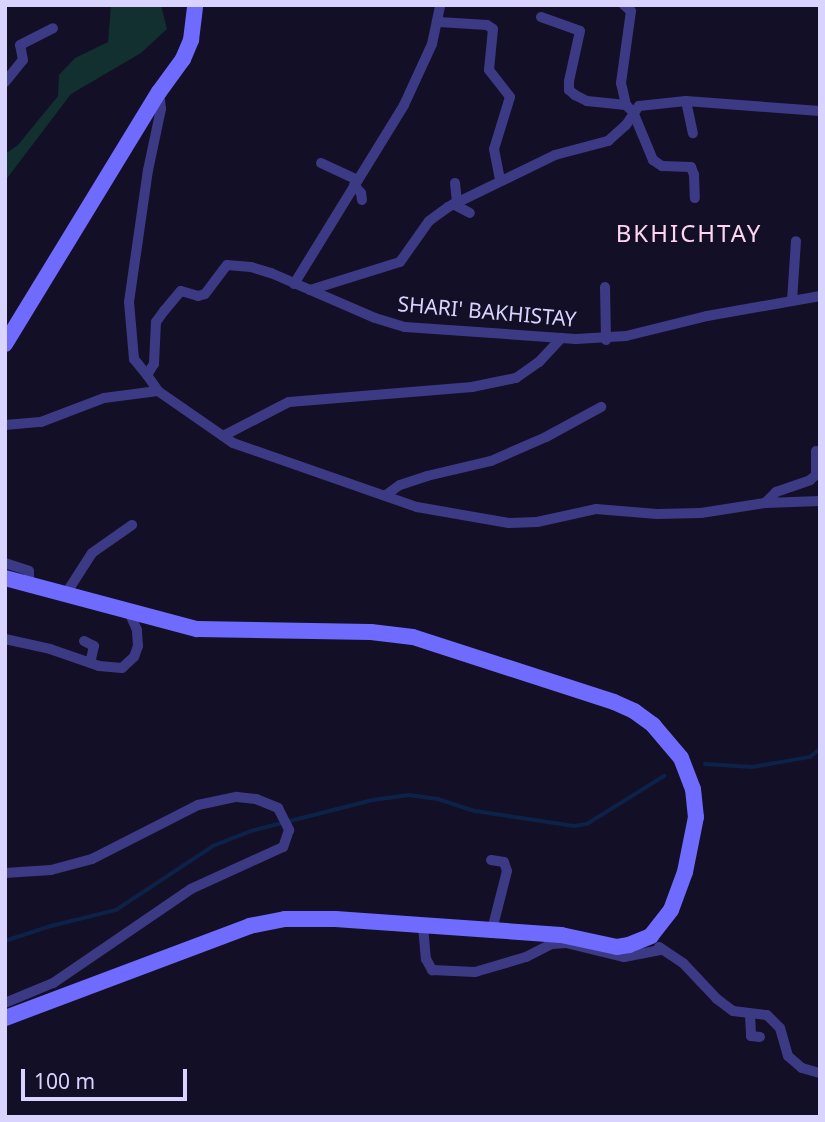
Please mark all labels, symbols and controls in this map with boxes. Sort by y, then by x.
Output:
district label: BKHICHTAY [617,219,761,247]
street label: SHARI' BAKHISTAY [397,291,577,331]
scale bar [24,1056,191,1100]
text: 100 m [34,1067,95,1095]

